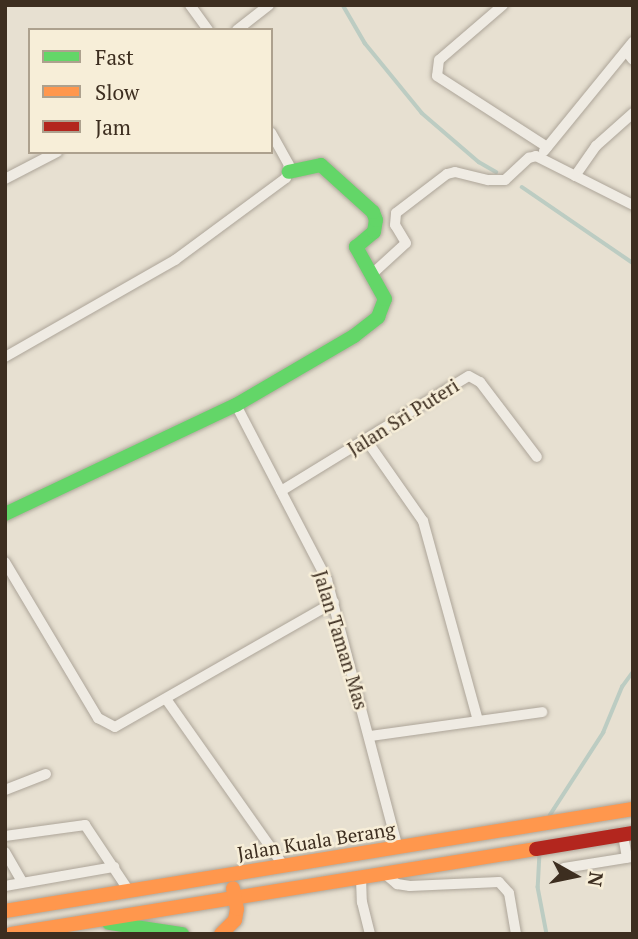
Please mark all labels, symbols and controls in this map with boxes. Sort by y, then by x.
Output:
legend [28,28,273,154]
text: Fast [95,43,134,71]
text: Slow [95,78,139,106]
text: Jam [95,113,131,141]
street label: Jalan Sri Puteri [343,374,463,460]
street label: Jalan Taman Mas [309,568,373,712]
street label: Jalan Kuala Berang [235,817,397,865]
north arrow [540,841,610,911]
text: N [583,870,610,888]

